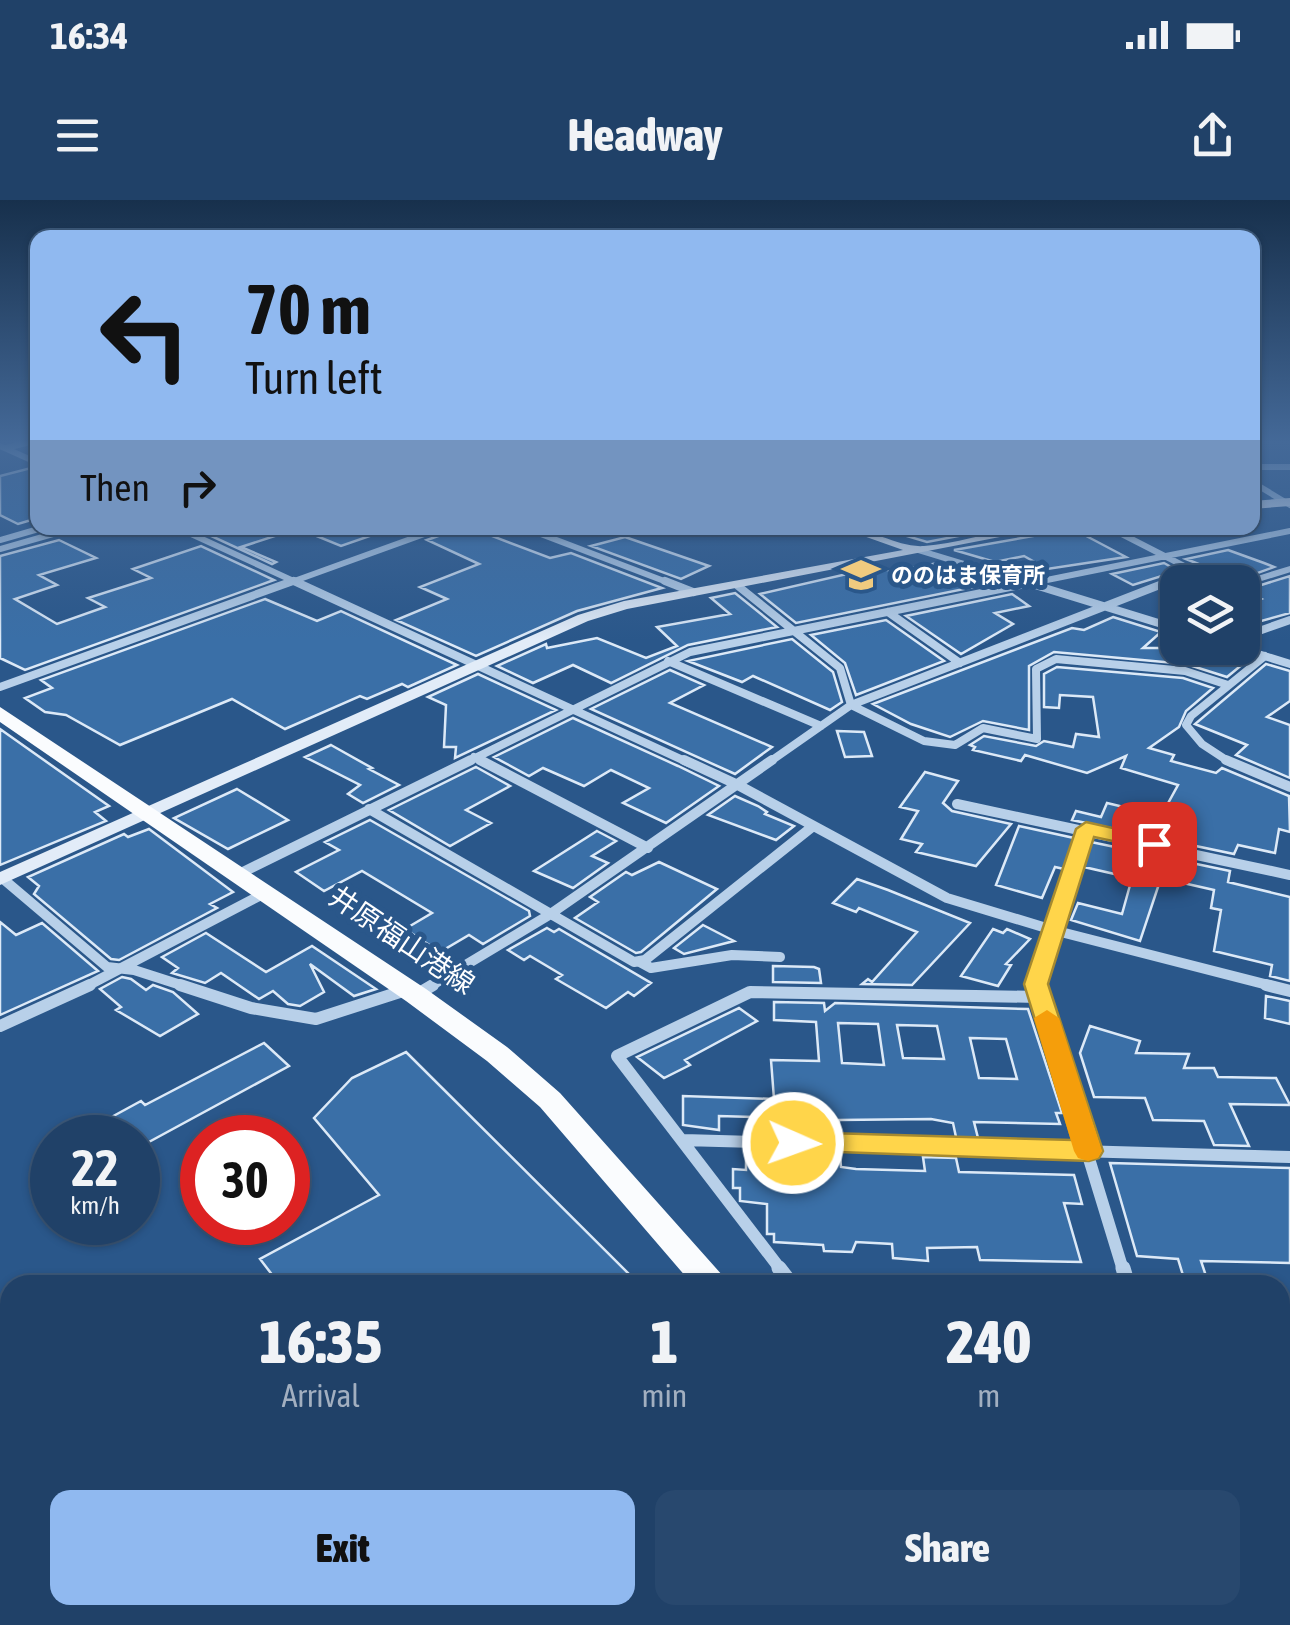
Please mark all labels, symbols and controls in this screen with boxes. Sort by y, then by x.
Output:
text: 16:34 [50,14,128,57]
icon: menu [50,108,105,163]
icon: share [1185,108,1240,163]
text: Headway [568,109,722,161]
text: 70 m [245,269,371,349]
icon: left [80,270,210,400]
text: Turn left [245,352,383,404]
icon: right [170,460,225,515]
text: Then [80,466,150,509]
school or university icon: ののはま保育所 [840,554,882,596]
place label: ののはま保育所 [891,562,1045,588]
map controls [1160,565,1260,665]
button: layers [1160,565,1260,665]
pin [1112,802,1197,887]
icon: arrive [1127,817,1182,872]
street label: 井原福山港線 [323,880,481,1000]
position arrow [741,1091,845,1195]
speed limit sign: 30 [180,1115,310,1245]
text: 22 [71,1139,118,1197]
text: km/h [70,1191,120,1219]
text: 16:35 [259,1307,382,1376]
text: 1 [650,1307,679,1376]
text: 240 [946,1307,1031,1376]
text: Arrival [282,1377,360,1414]
text: min [641,1377,687,1414]
text: m [977,1377,1000,1414]
button: Exit [50,1490,635,1605]
button: Share [655,1490,1240,1605]

